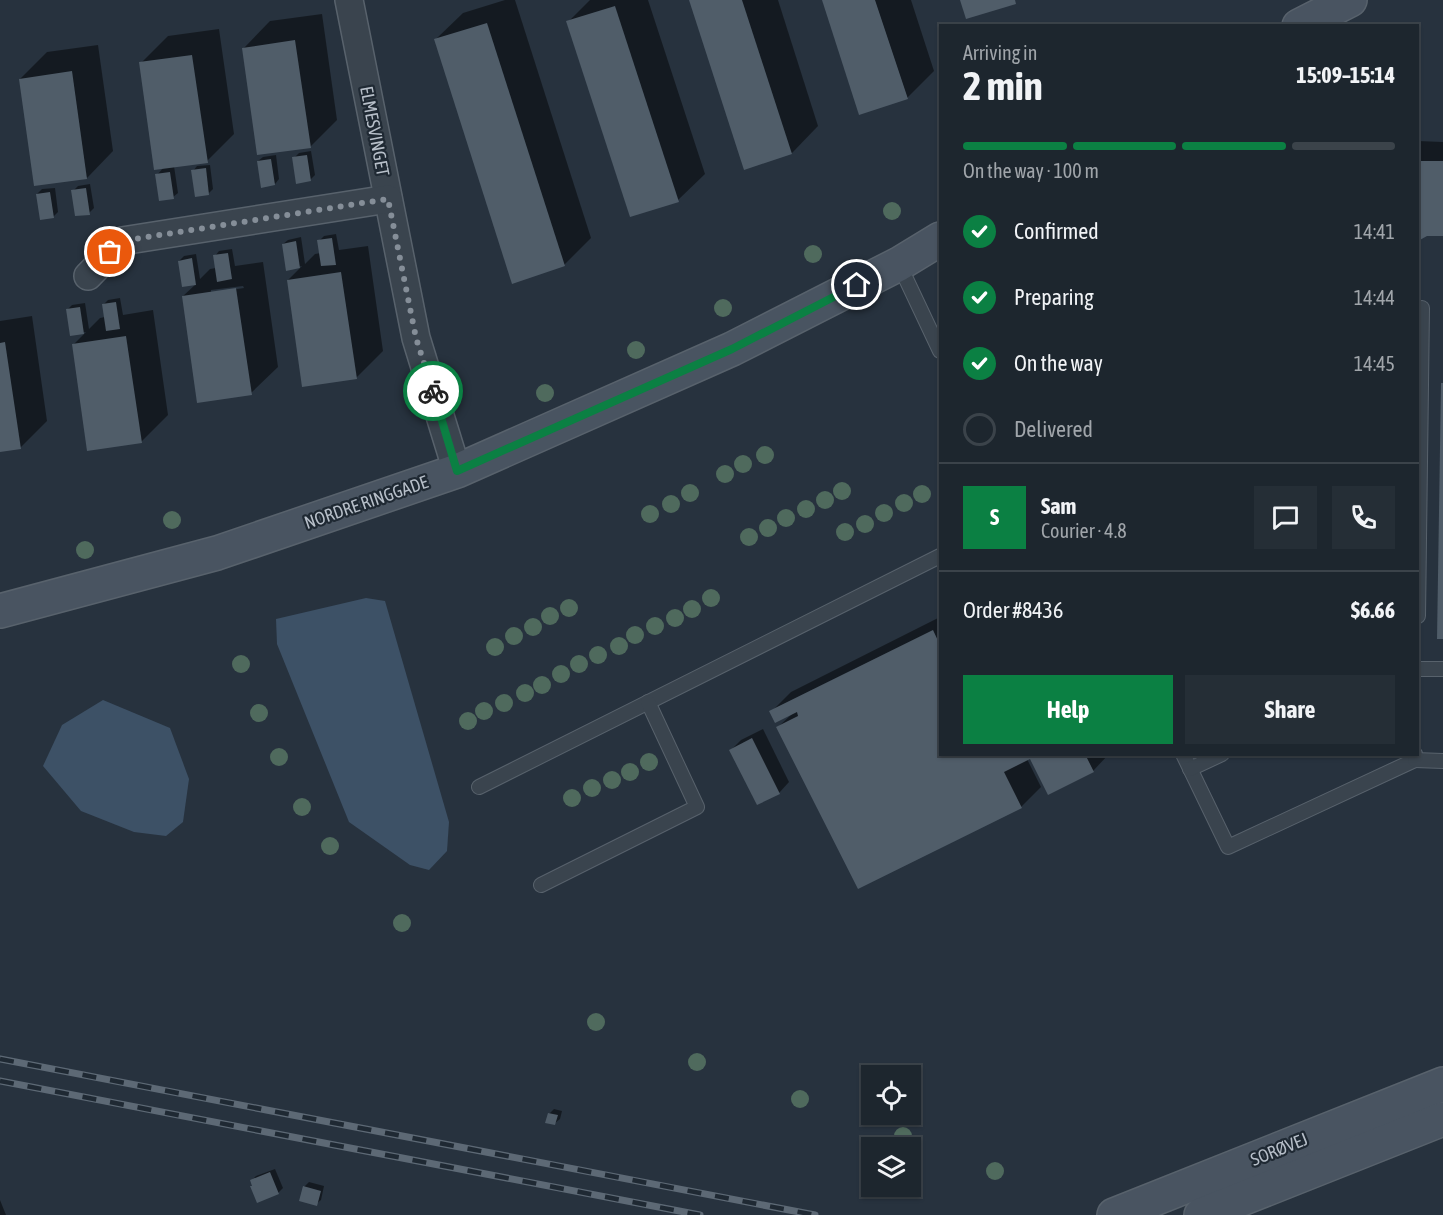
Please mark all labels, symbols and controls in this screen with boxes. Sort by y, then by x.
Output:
text: Arriving in [963,41,1037,64]
text: 15:09–15:14 [1296,62,1395,88]
text: 2 min [963,64,1043,108]
street label: ELMESVINGET [356,84,394,178]
text: On the way · 100 m [963,159,1099,182]
icon: check [963,215,996,248]
text: Confirmed [1014,218,1099,244]
text: 14:41 [1354,220,1395,243]
pin [84,226,135,277]
icon: bag [93,235,126,268]
pin [831,259,882,310]
icon: home [840,268,873,301]
icon: check [963,281,996,314]
text: Preparing [1014,284,1094,310]
text: 14:44 [1354,286,1395,309]
icon: check [963,347,996,380]
text: On the way [1014,350,1103,376]
text: 14:45 [1354,352,1395,375]
courier [403,361,463,421]
icon: bike [417,375,450,408]
text: Delivered [1014,416,1093,442]
street label: NORDRE RINGGADE [301,471,431,533]
button: chat [1254,486,1317,549]
button: phone [1332,486,1395,549]
text: Sam [1041,493,1076,519]
text: S [990,504,999,530]
text: Courier · 4.8 [1041,519,1127,542]
text: Order #8436 [963,597,1063,623]
text: $6.66 [1351,597,1395,623]
button: Help [963,675,1173,744]
button: Share [1185,675,1395,744]
map controls [861,1065,921,1197]
button: locate [861,1065,921,1125]
street label: SORØVEJ [1247,1128,1311,1170]
button: layers [861,1137,921,1197]

